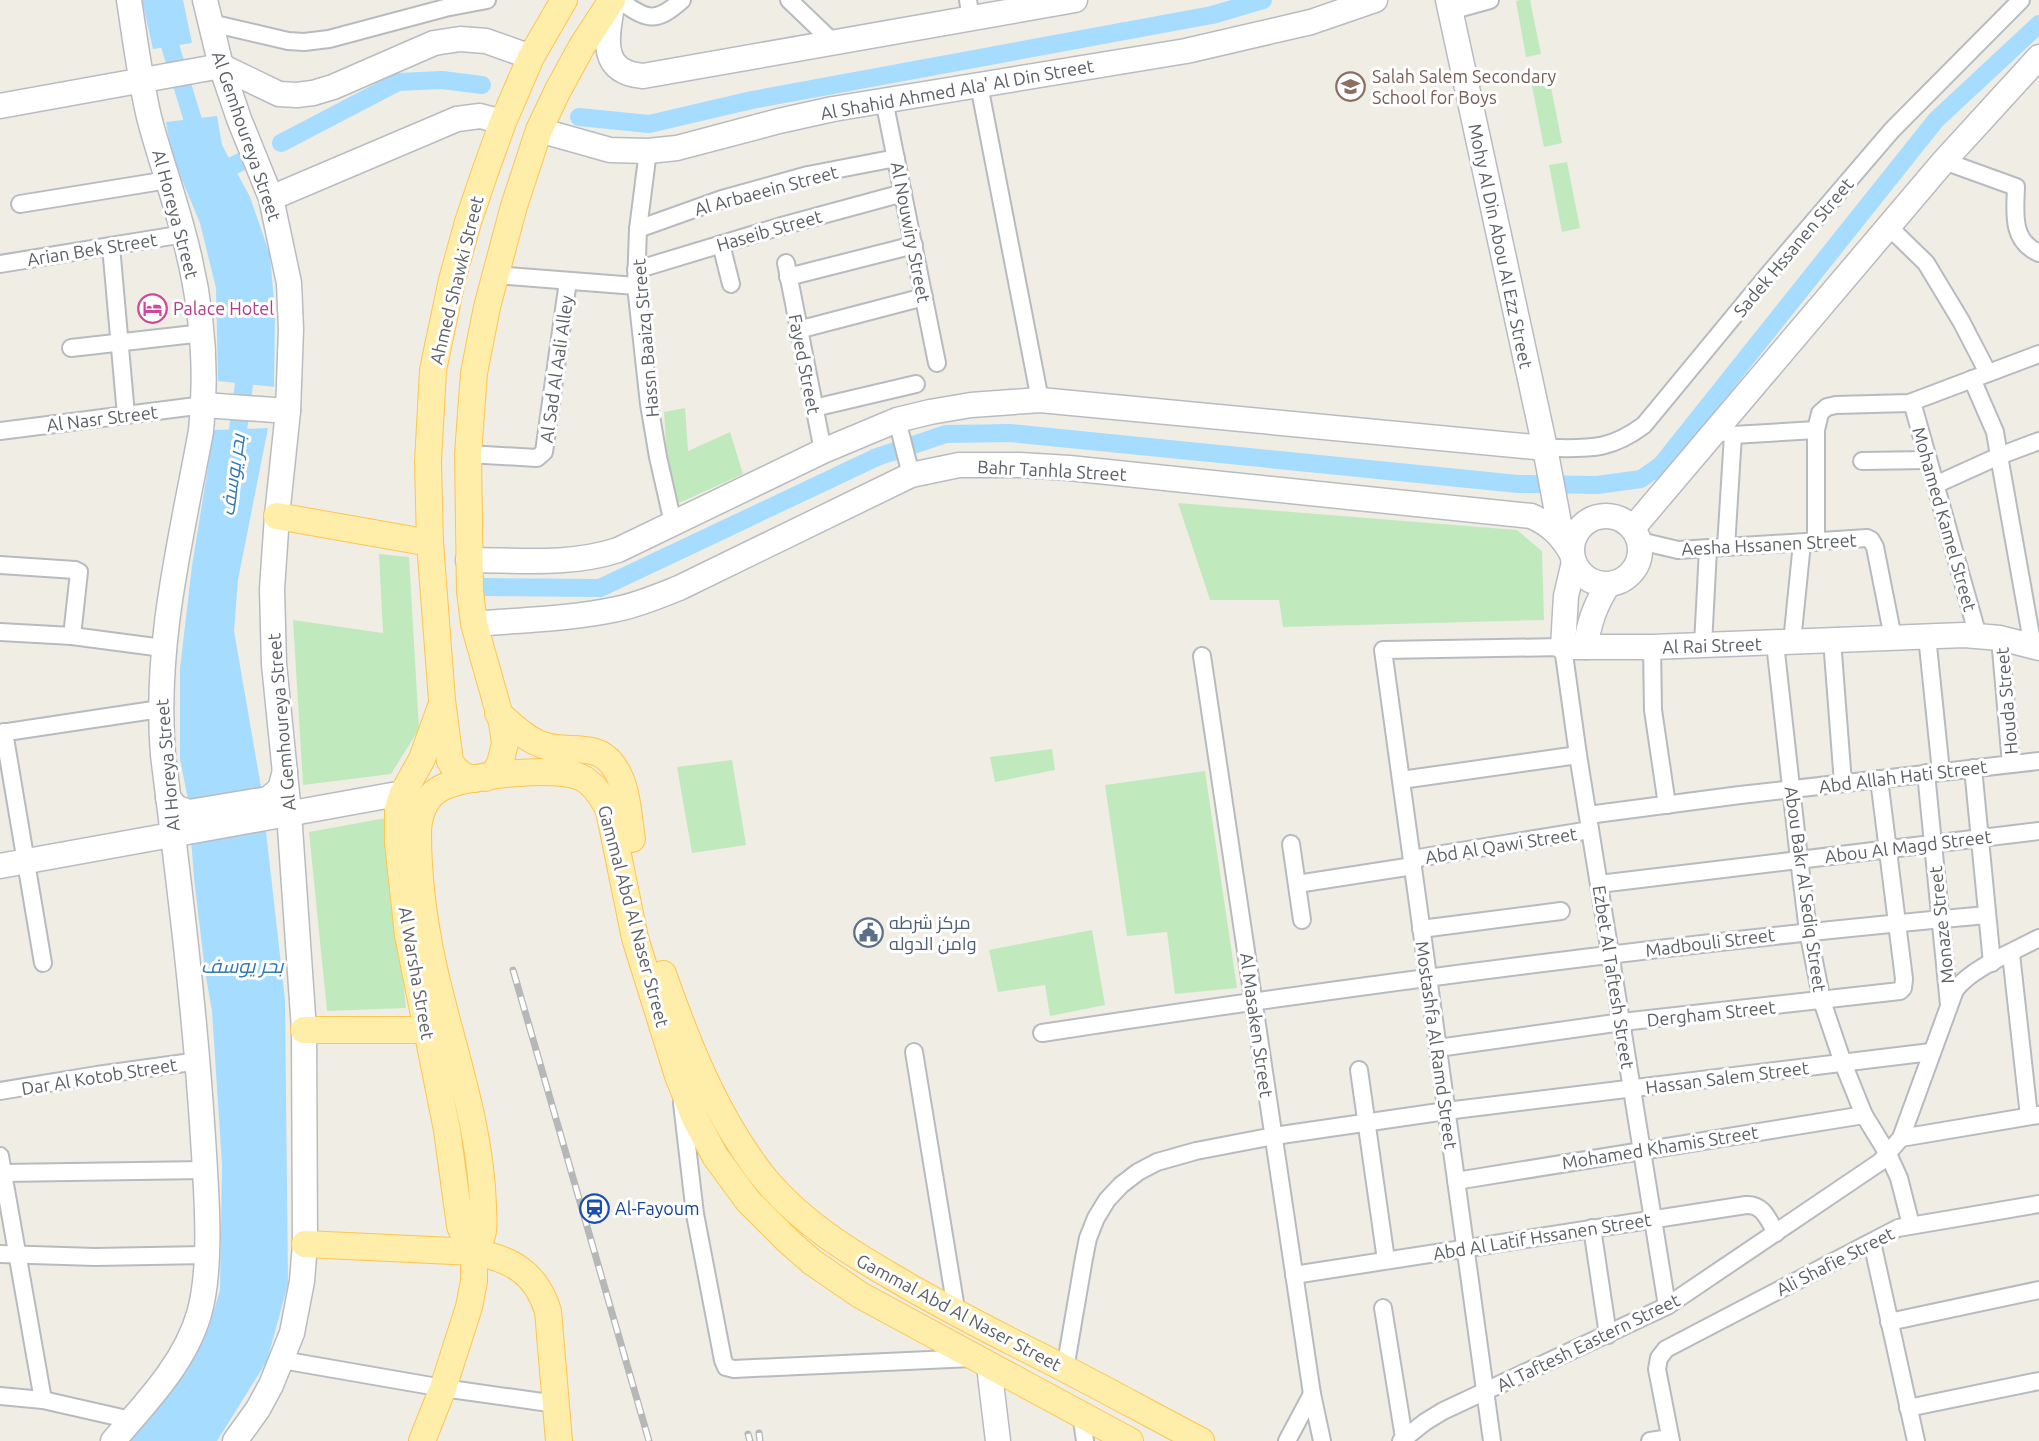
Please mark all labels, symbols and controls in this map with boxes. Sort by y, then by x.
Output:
street label: Al Gemhoureya Street [209,49,285,223]
street label: Al Shahid Ahmed Ala' Al Din Street [819,55,1095,123]
place label: Salah Salem Secondary School for Boys [1372,66,1557,107]
school or university icon: Salah Salem Secondary School for Boys [1335,70,1367,102]
street label: Mohy Al Din Abou Al Ezz Street [1465,122,1537,370]
street label: Al Horeya Street [149,147,203,281]
street label: Al Nouwiry Street [888,160,934,304]
street label: Al Arbaeein Street [692,161,840,219]
street label: Sadek Hssanen Street [1729,174,1857,320]
street label: Ahmed Shawki Street [425,194,487,366]
street label: Haseib Street [714,205,824,255]
street label: Arian Bek Street [26,229,158,269]
street label: Hassn Baaizq Street [628,258,662,418]
hotel icon: Palace Hotel [136,292,168,324]
street label: Al Sad Al Aali Alley [536,294,576,444]
place label: Palace Hotel [173,298,274,318]
street label: Fayed Street [785,312,825,416]
street label: Al Nasr Street [45,401,159,435]
street label: Mohamed Kamel Street [1909,425,1981,613]
water label: بحر يوسف [215,431,250,518]
street label: Bahr Tanhla Street [977,456,1127,484]
street label: Aesha Hssanen Street [1681,529,1857,559]
street label: Al Gemhoureya Street [263,632,299,812]
street label: Al Rai Street [1662,633,1762,657]
street label: Houda Street [1991,647,2021,755]
street label: Al Horeya Street [151,698,183,832]
street label: Abd Allah Hati Street [1818,756,1988,796]
street label: Abou Bakr Al Sediq Street [1782,785,1830,993]
street label: Gammal Abd Al Naser Street [595,803,673,1029]
street label: Abd Al Qawi Street [1424,823,1578,868]
street label: Abou Al Magd Street [1823,826,1993,866]
street label: Monaze Street [1925,865,1957,985]
street label: Ezbet Al Taftesh Street [1590,884,1638,1070]
street label: Al Warsha Street [395,905,439,1041]
place label: مركز شرطه وامن الدوله [889,912,977,955]
public building icon: مركز شرطه وامن الدوله [852,916,884,948]
street label: Madbouli Street [1644,924,1776,960]
street label: Mostashfa Al Ramd Street [1412,940,1462,1150]
street label: Al Masaken Street [1237,951,1277,1099]
water label: بحر يوسف [201,954,285,978]
street label: Dergham Street [1646,996,1776,1030]
street label: Dar Al Kotob Street [20,1054,178,1098]
street label: Hassan Salem Street [1644,1057,1810,1097]
street label: Mohamed Khamis Street [1560,1122,1760,1172]
station icon: Al-Fayoum [578,1192,610,1224]
place label: Al-Fayoum [615,1198,700,1218]
street label: Abd Al Latif Hssanen Street [1432,1209,1652,1263]
street label: Ali Shafie Street [1773,1223,1897,1299]
street label: Gammal Abd Al Naser Street [853,1249,1065,1375]
street label: Al Taftesh Eastern Street [1493,1289,1683,1395]

